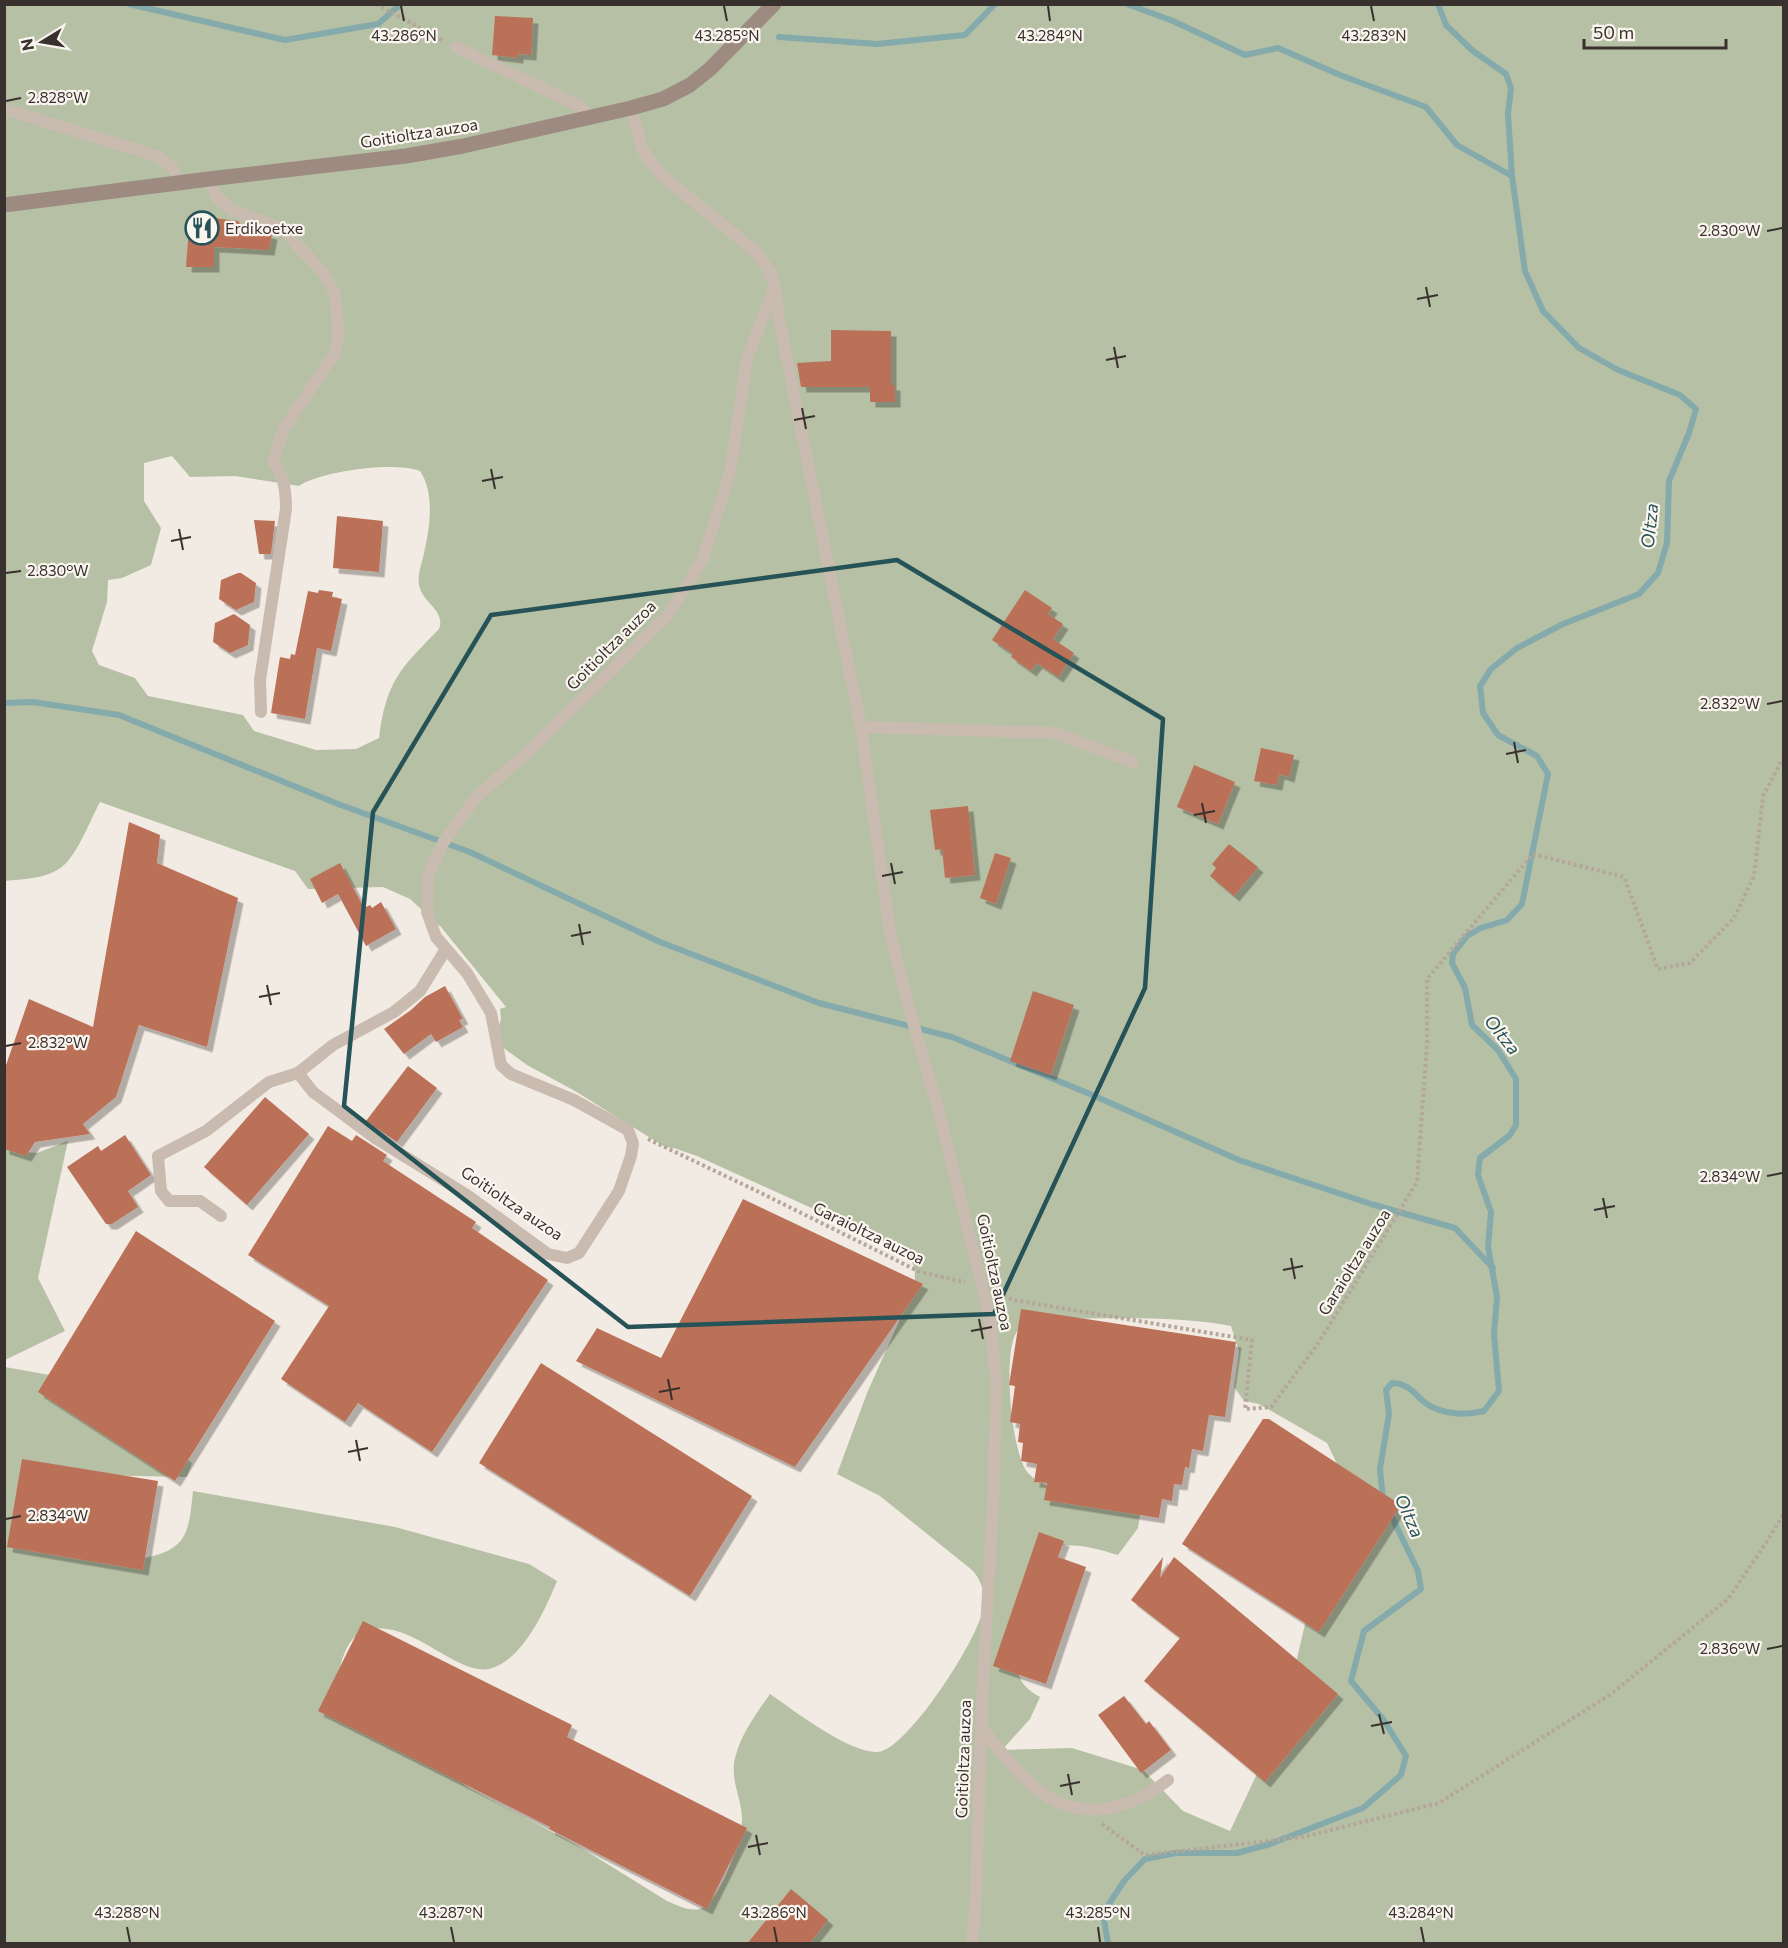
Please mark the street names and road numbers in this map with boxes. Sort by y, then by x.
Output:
street label: Goitioltza auzoa [359,114,479,151]
street label: Goitioltza auzoa [562,596,659,693]
street label: Goitioltza auzoa [458,1161,567,1244]
street label: Garaioltza auzoa [810,1197,928,1268]
street label: Garaioltza auzoa [1313,1205,1394,1318]
street label: Goitioltza auzoa [974,1212,1017,1332]
street label: Goitioltza auzoa [951,1699,974,1819]

